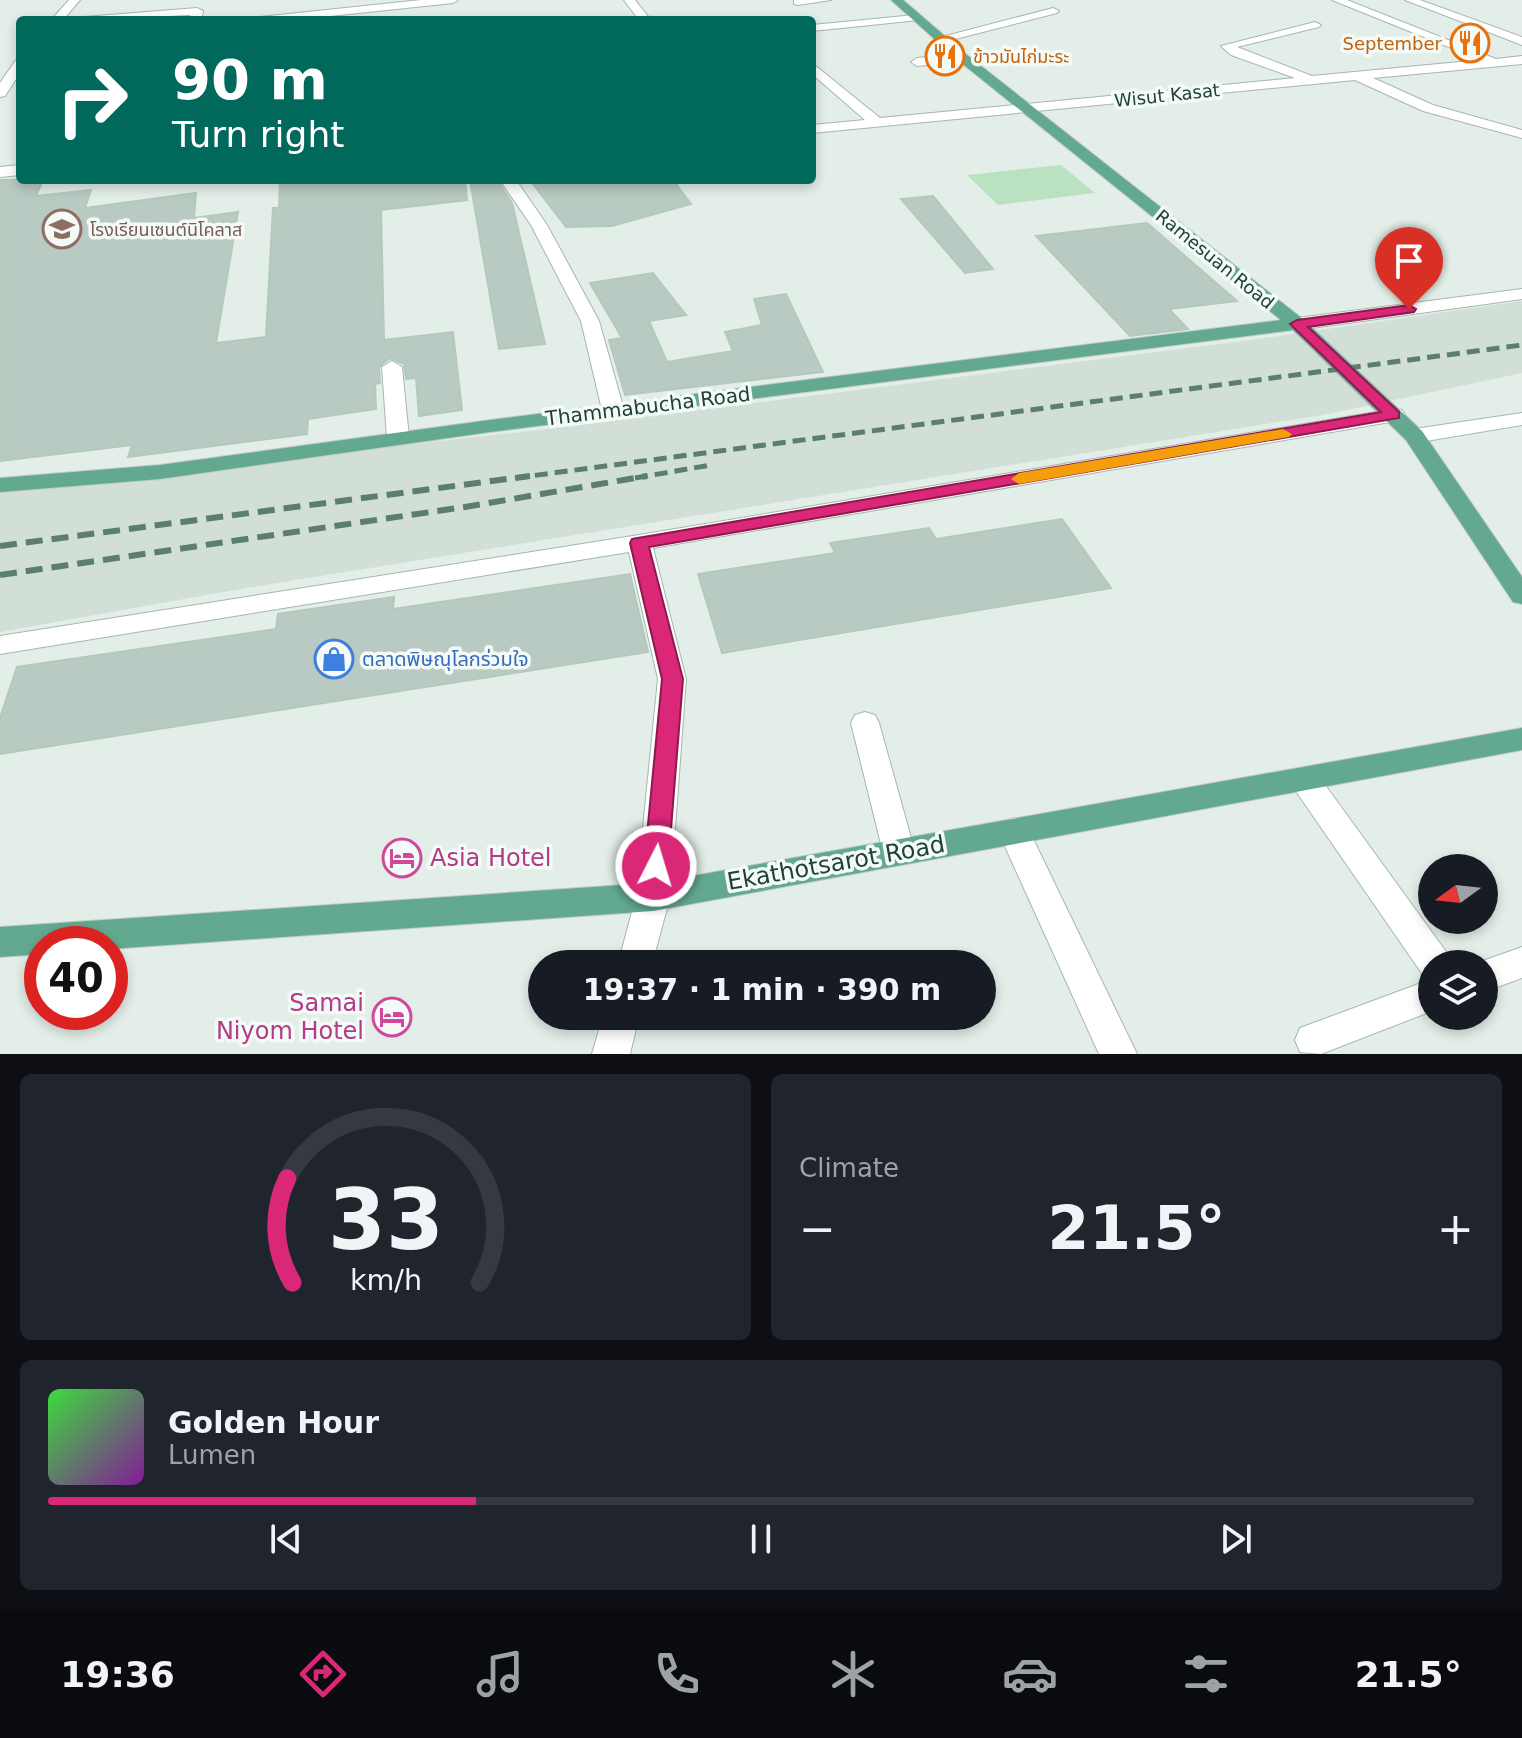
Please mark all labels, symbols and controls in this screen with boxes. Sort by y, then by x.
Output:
restaurant icon: September [1449,22,1491,64]
place label: September [1343,33,1443,54]
restaurant icon: ข้าวมันไก่มะระ [924,35,966,77]
place label: ข้าวมันไก่มะระ [973,46,1069,67]
text: 90 m [172,47,328,112]
icon: right [40,48,144,152]
street label: Wisut Kasat [1113,79,1221,111]
text: Turn right [172,114,344,155]
street label: Ramesuan Road [1152,205,1278,313]
school or university icon: โรงเรียนเซนต์นิโคลาส [41,208,83,250]
place label: โรงเรียนเซนต์นิโคลาส [90,219,242,240]
pin [1375,227,1443,309]
icon: arrive [1387,239,1431,283]
street label: Thammabucha Road [543,382,752,431]
shop icon: ตลาดพิษณุโลกร่วมใจ [313,638,355,680]
place label: ตลาดพิษณุโลกร่วมใจ [362,647,529,671]
position arrow [614,824,698,908]
street label: Ekathotsarot Road [725,830,947,896]
hotel icon: Asia Hotel [381,837,423,879]
place label: Asia Hotel [430,844,552,872]
north arrow [1418,854,1498,934]
map controls [1418,854,1498,1030]
speed limit sign: 40 [24,926,128,1030]
button: layers [1418,950,1498,1030]
text: 19:37 · 1 min · 390 m [583,972,941,1007]
place label: Samai Niyom Hotel [216,989,364,1045]
hotel icon: Samai Niyom Hotel [371,996,413,1038]
text: Climate [799,1153,899,1183]
text: 33 [328,1172,443,1269]
text: 21.5° [1047,1193,1226,1263]
text: − [799,1203,836,1254]
text: + [1437,1203,1474,1254]
text: km/h [349,1263,422,1297]
text: Golden Hour [168,1405,379,1440]
text: Lumen [168,1440,256,1470]
icon: previous [264,1517,308,1561]
icon: pause [739,1517,783,1561]
icon: next [1214,1517,1258,1561]
icon: directions [295,1646,351,1702]
icon: music [472,1646,528,1702]
icon: phone [649,1646,705,1702]
icon: climate [825,1646,881,1702]
icon: car [1002,1646,1058,1702]
icon: filters [1178,1646,1234,1702]
text: 19:36 [60,1654,175,1695]
text: 21.5° [1355,1654,1462,1695]

